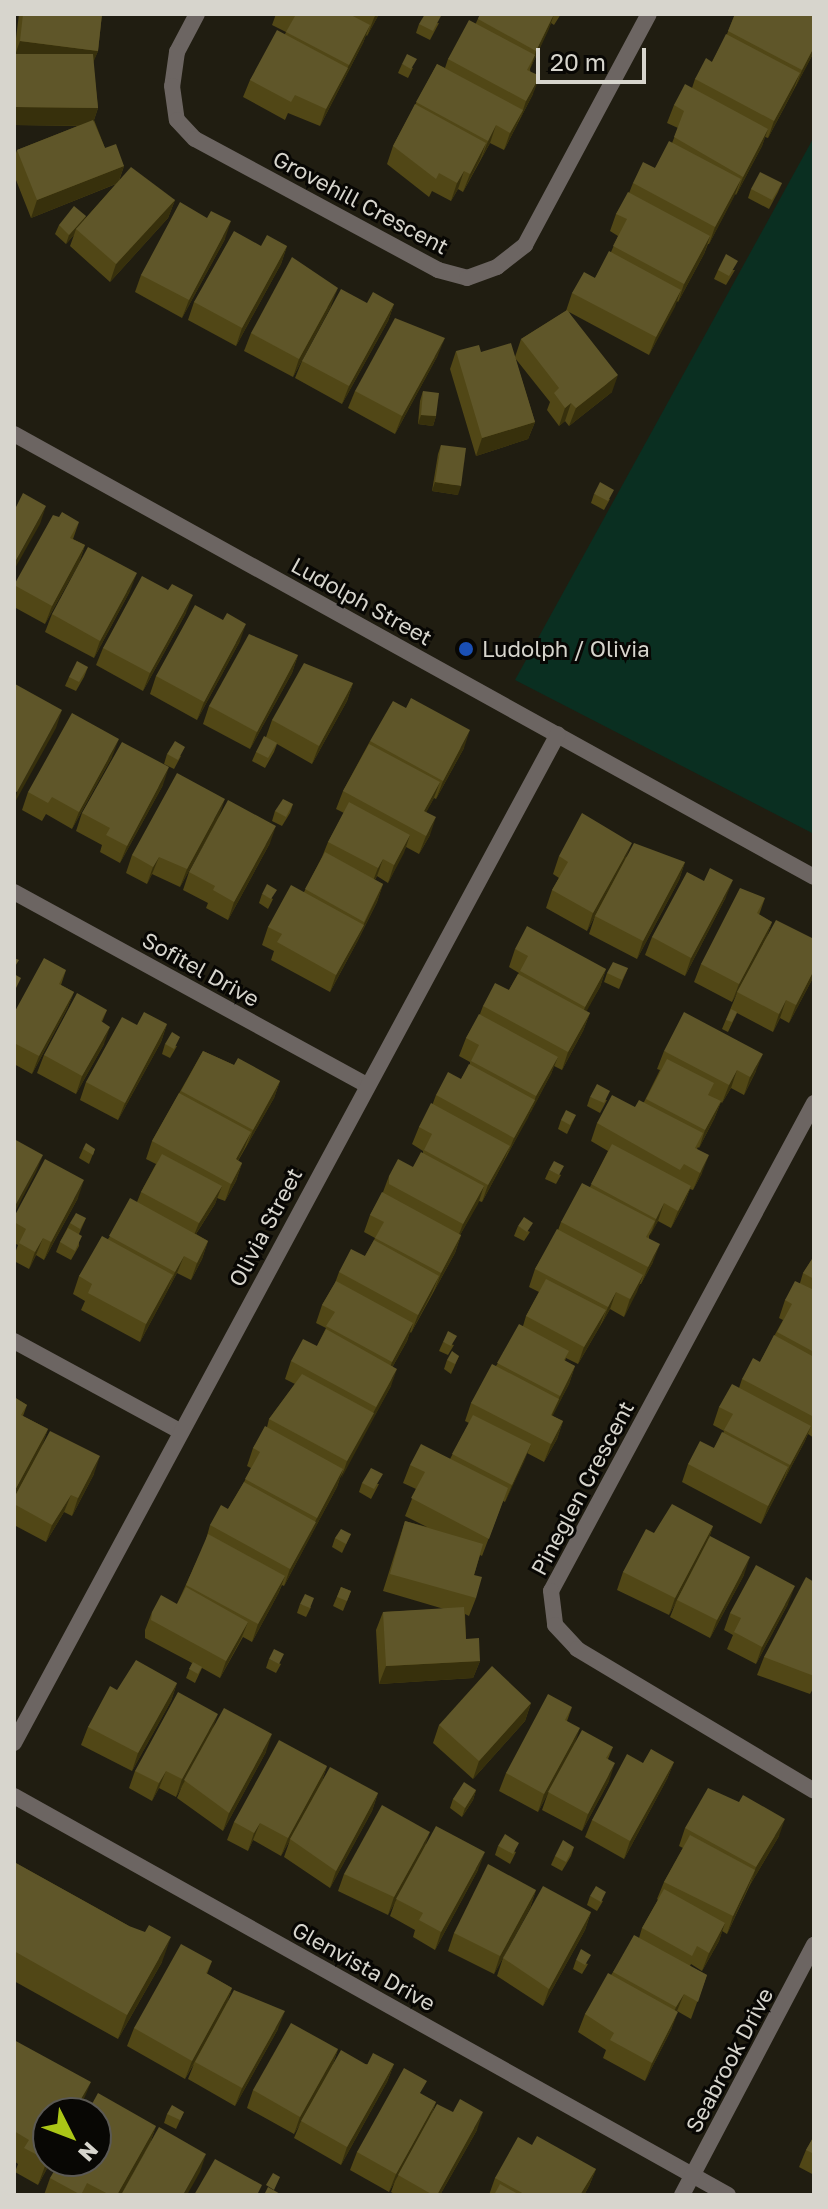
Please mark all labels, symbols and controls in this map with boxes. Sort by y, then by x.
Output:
scale bar [540,32,650,82]
text: 20 m [550,47,606,76]
street label: Grovehill Crescent [269,145,453,259]
street label: Ludolph Street [287,551,437,651]
place label: Ludolph / Olivia [482,636,650,662]
marker: Ludolph / Olivia [457,640,475,658]
street label: Sofitel Drive [138,926,264,1012]
street label: Olivia Street [223,1163,307,1291]
street label: Pineglen Crescent [525,1396,639,1580]
street label: Glenvista Drive [288,1916,440,2016]
street label: Seabrook Drive [680,1983,778,2137]
north arrow [32,2097,112,2177]
text: N [73,2137,104,2167]

